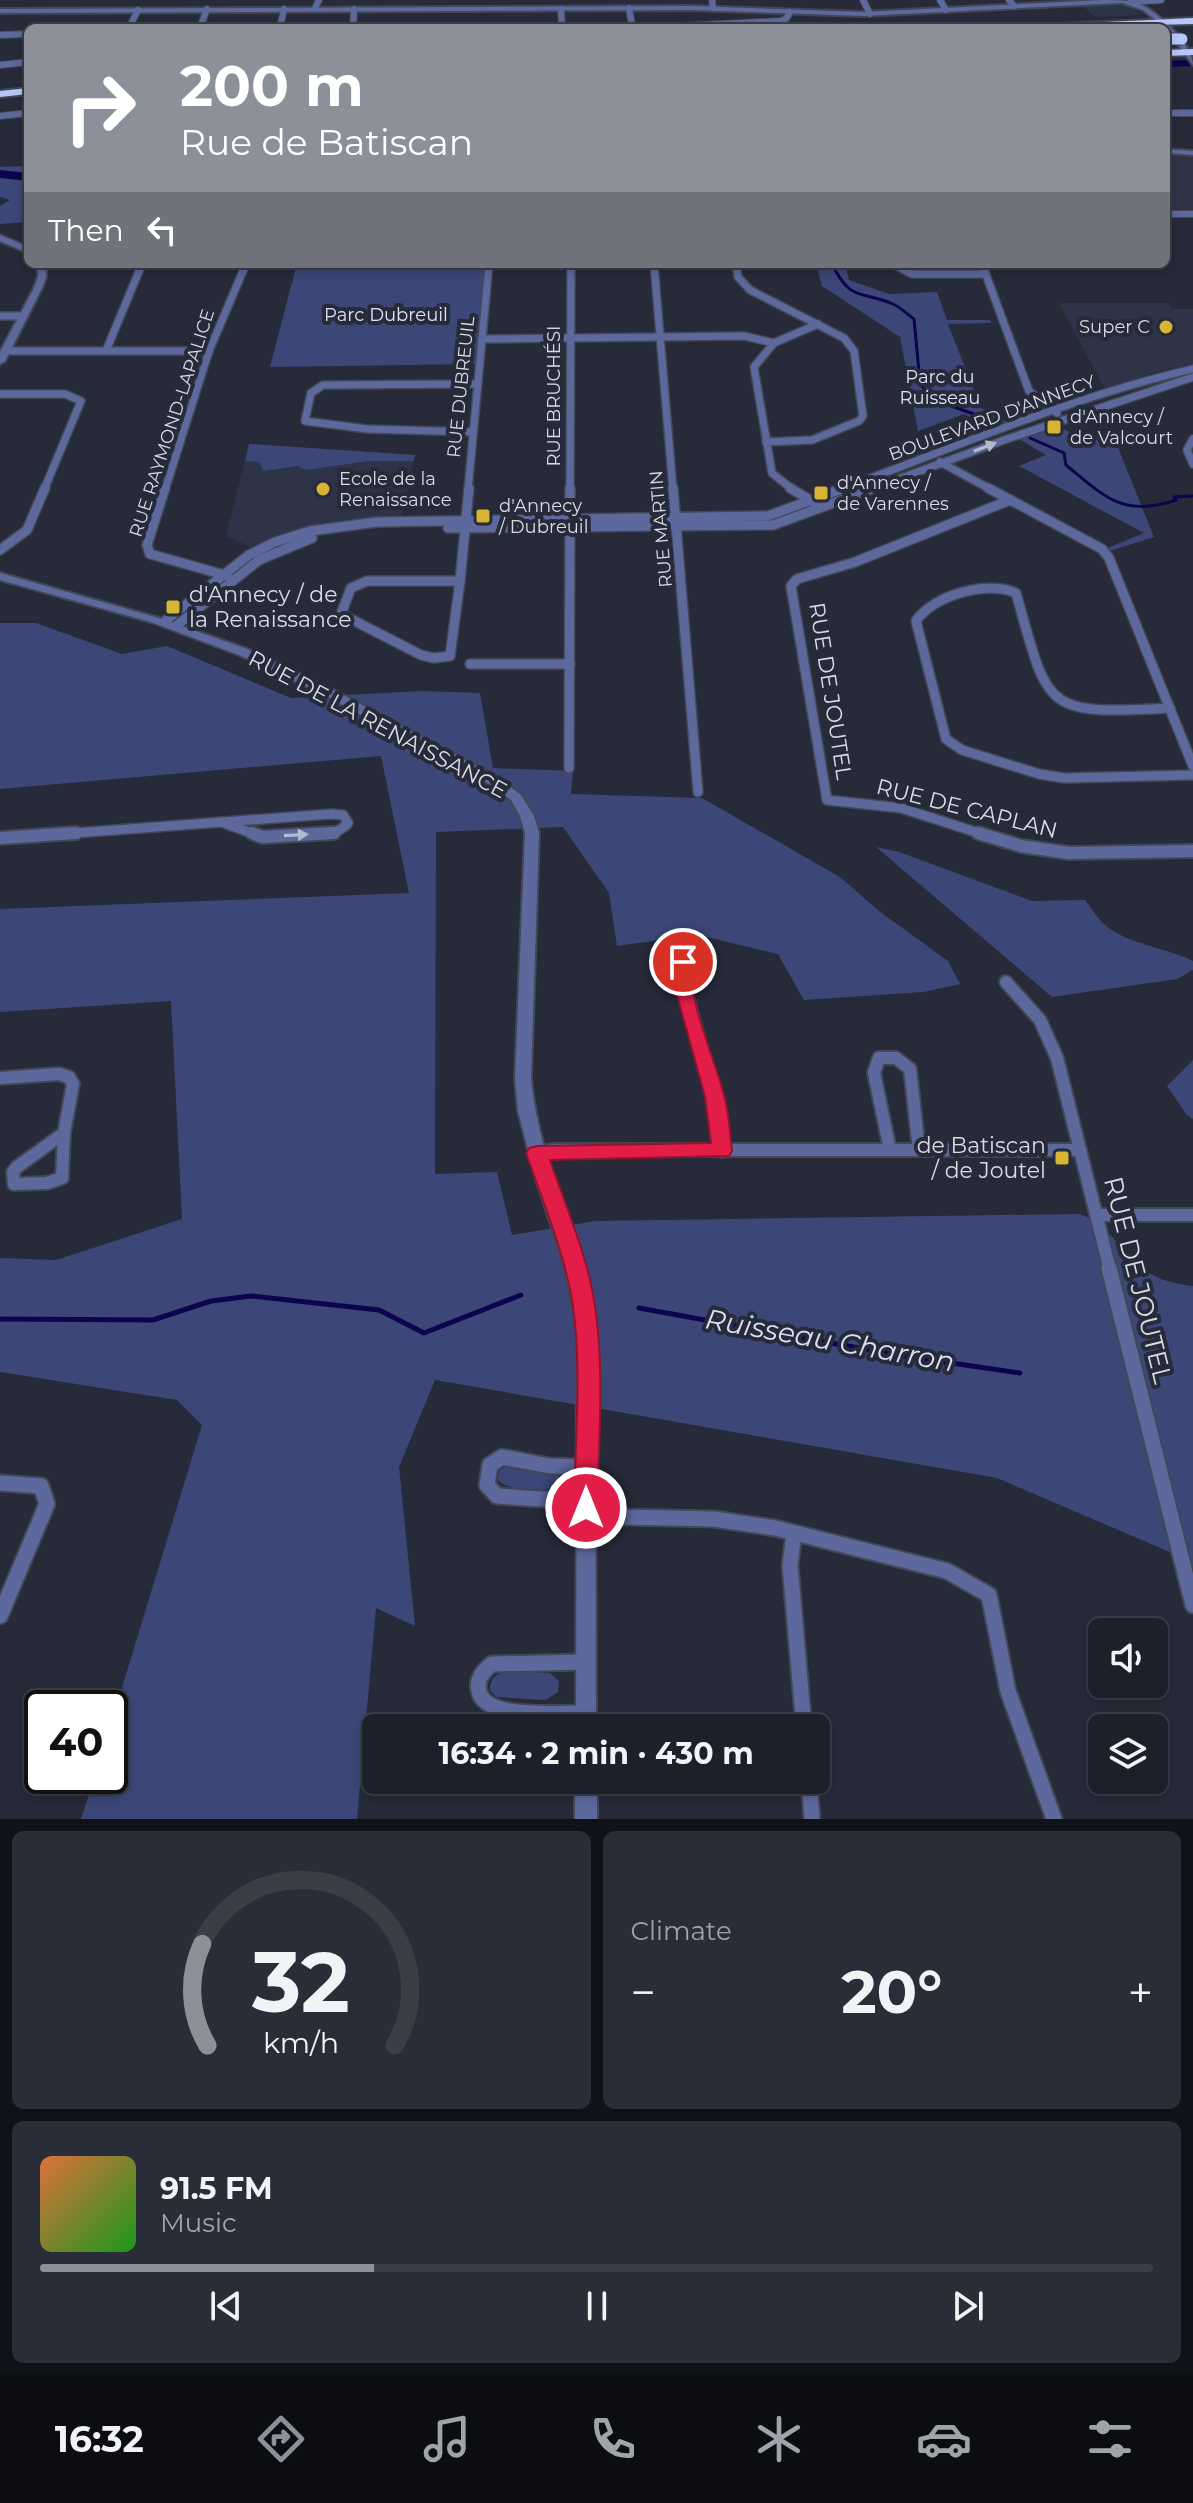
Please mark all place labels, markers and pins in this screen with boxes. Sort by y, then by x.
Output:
place label: Super C [1079,316,1150,338]
marker: Super C [1157,318,1175,336]
place label: d'Annecy / de Valcourt [1070,406,1173,449]
marker: d'Annecy / de Valcourt [1045,418,1063,436]
place label: Ecole de la Renaissance [339,468,452,511]
place label: d'Annecy / de Varennes [837,472,949,515]
marker: Ecole de la Renaissance [314,480,332,498]
marker: d'Annecy / de Varennes [812,484,830,502]
place label: d'Annecy / Dubreuil [498,495,589,538]
marker: d'Annecy / Dubreuil [474,507,492,525]
place label: d'Annecy / de la Renaissance [189,581,351,633]
marker: d'Annecy / de la Renaissance [164,598,182,616]
pin [649,928,717,996]
place label: de Batiscan / de Joutel [917,1132,1046,1184]
marker: de Batiscan / de Joutel [1053,1149,1071,1167]

